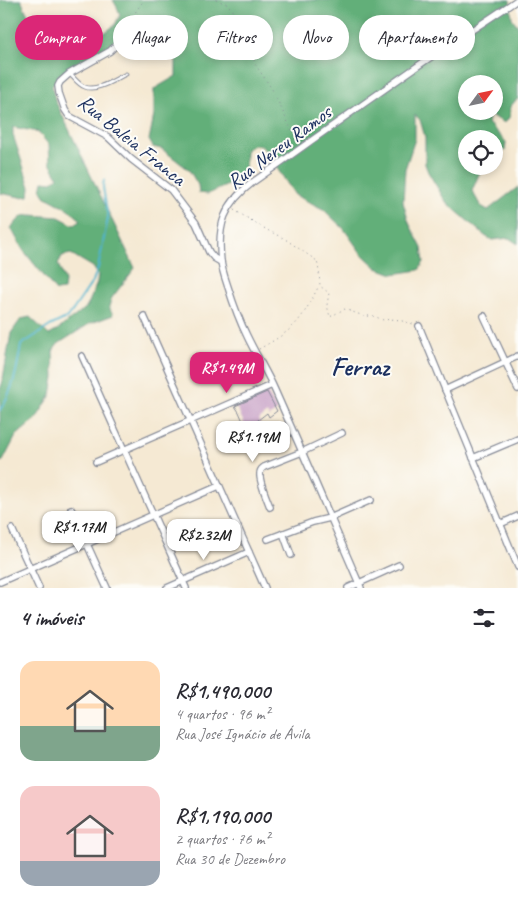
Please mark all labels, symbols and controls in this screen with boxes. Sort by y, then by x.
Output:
chip: Comprar [15,15,103,60]
chip: Alugar [113,15,188,60]
chip: Filtros [198,15,273,60]
chip: Novo [283,15,349,60]
chip: Apartamento [359,15,475,60]
north arrow [458,75,502,120]
map controls [458,75,503,175]
street label: Rua Baleia Franca [73,89,192,192]
street label: Rua Nereu Ramos [222,98,338,195]
button: locate [458,130,503,175]
district label: Ferraz [331,350,391,383]
pin: R$1.49M [181,352,273,394]
text: R$1.49M [201,358,253,378]
pin: R$1.19M [207,420,299,463]
text: R$1.19M [227,427,279,447]
pin: R$1.17M [33,510,125,553]
text: R$1.17M [53,517,105,537]
pin: R$2.32M [158,518,250,561]
text: R$2.32M [178,525,230,545]
icon: filters [470,604,498,632]
text: 4 imóveis [20,605,83,631]
text: R$1,490,000 [175,678,270,704]
icon: home [60,681,120,741]
text: 4 quartos · 96 m² [175,704,270,724]
text: Rua José Ignácio de Ávila [175,724,310,744]
text: R$1,190,000 [175,803,270,829]
icon: home [60,806,120,866]
text: 2 quartos · 76 m² [175,829,270,849]
text: Rua 30 de Dezembro [175,849,285,869]

